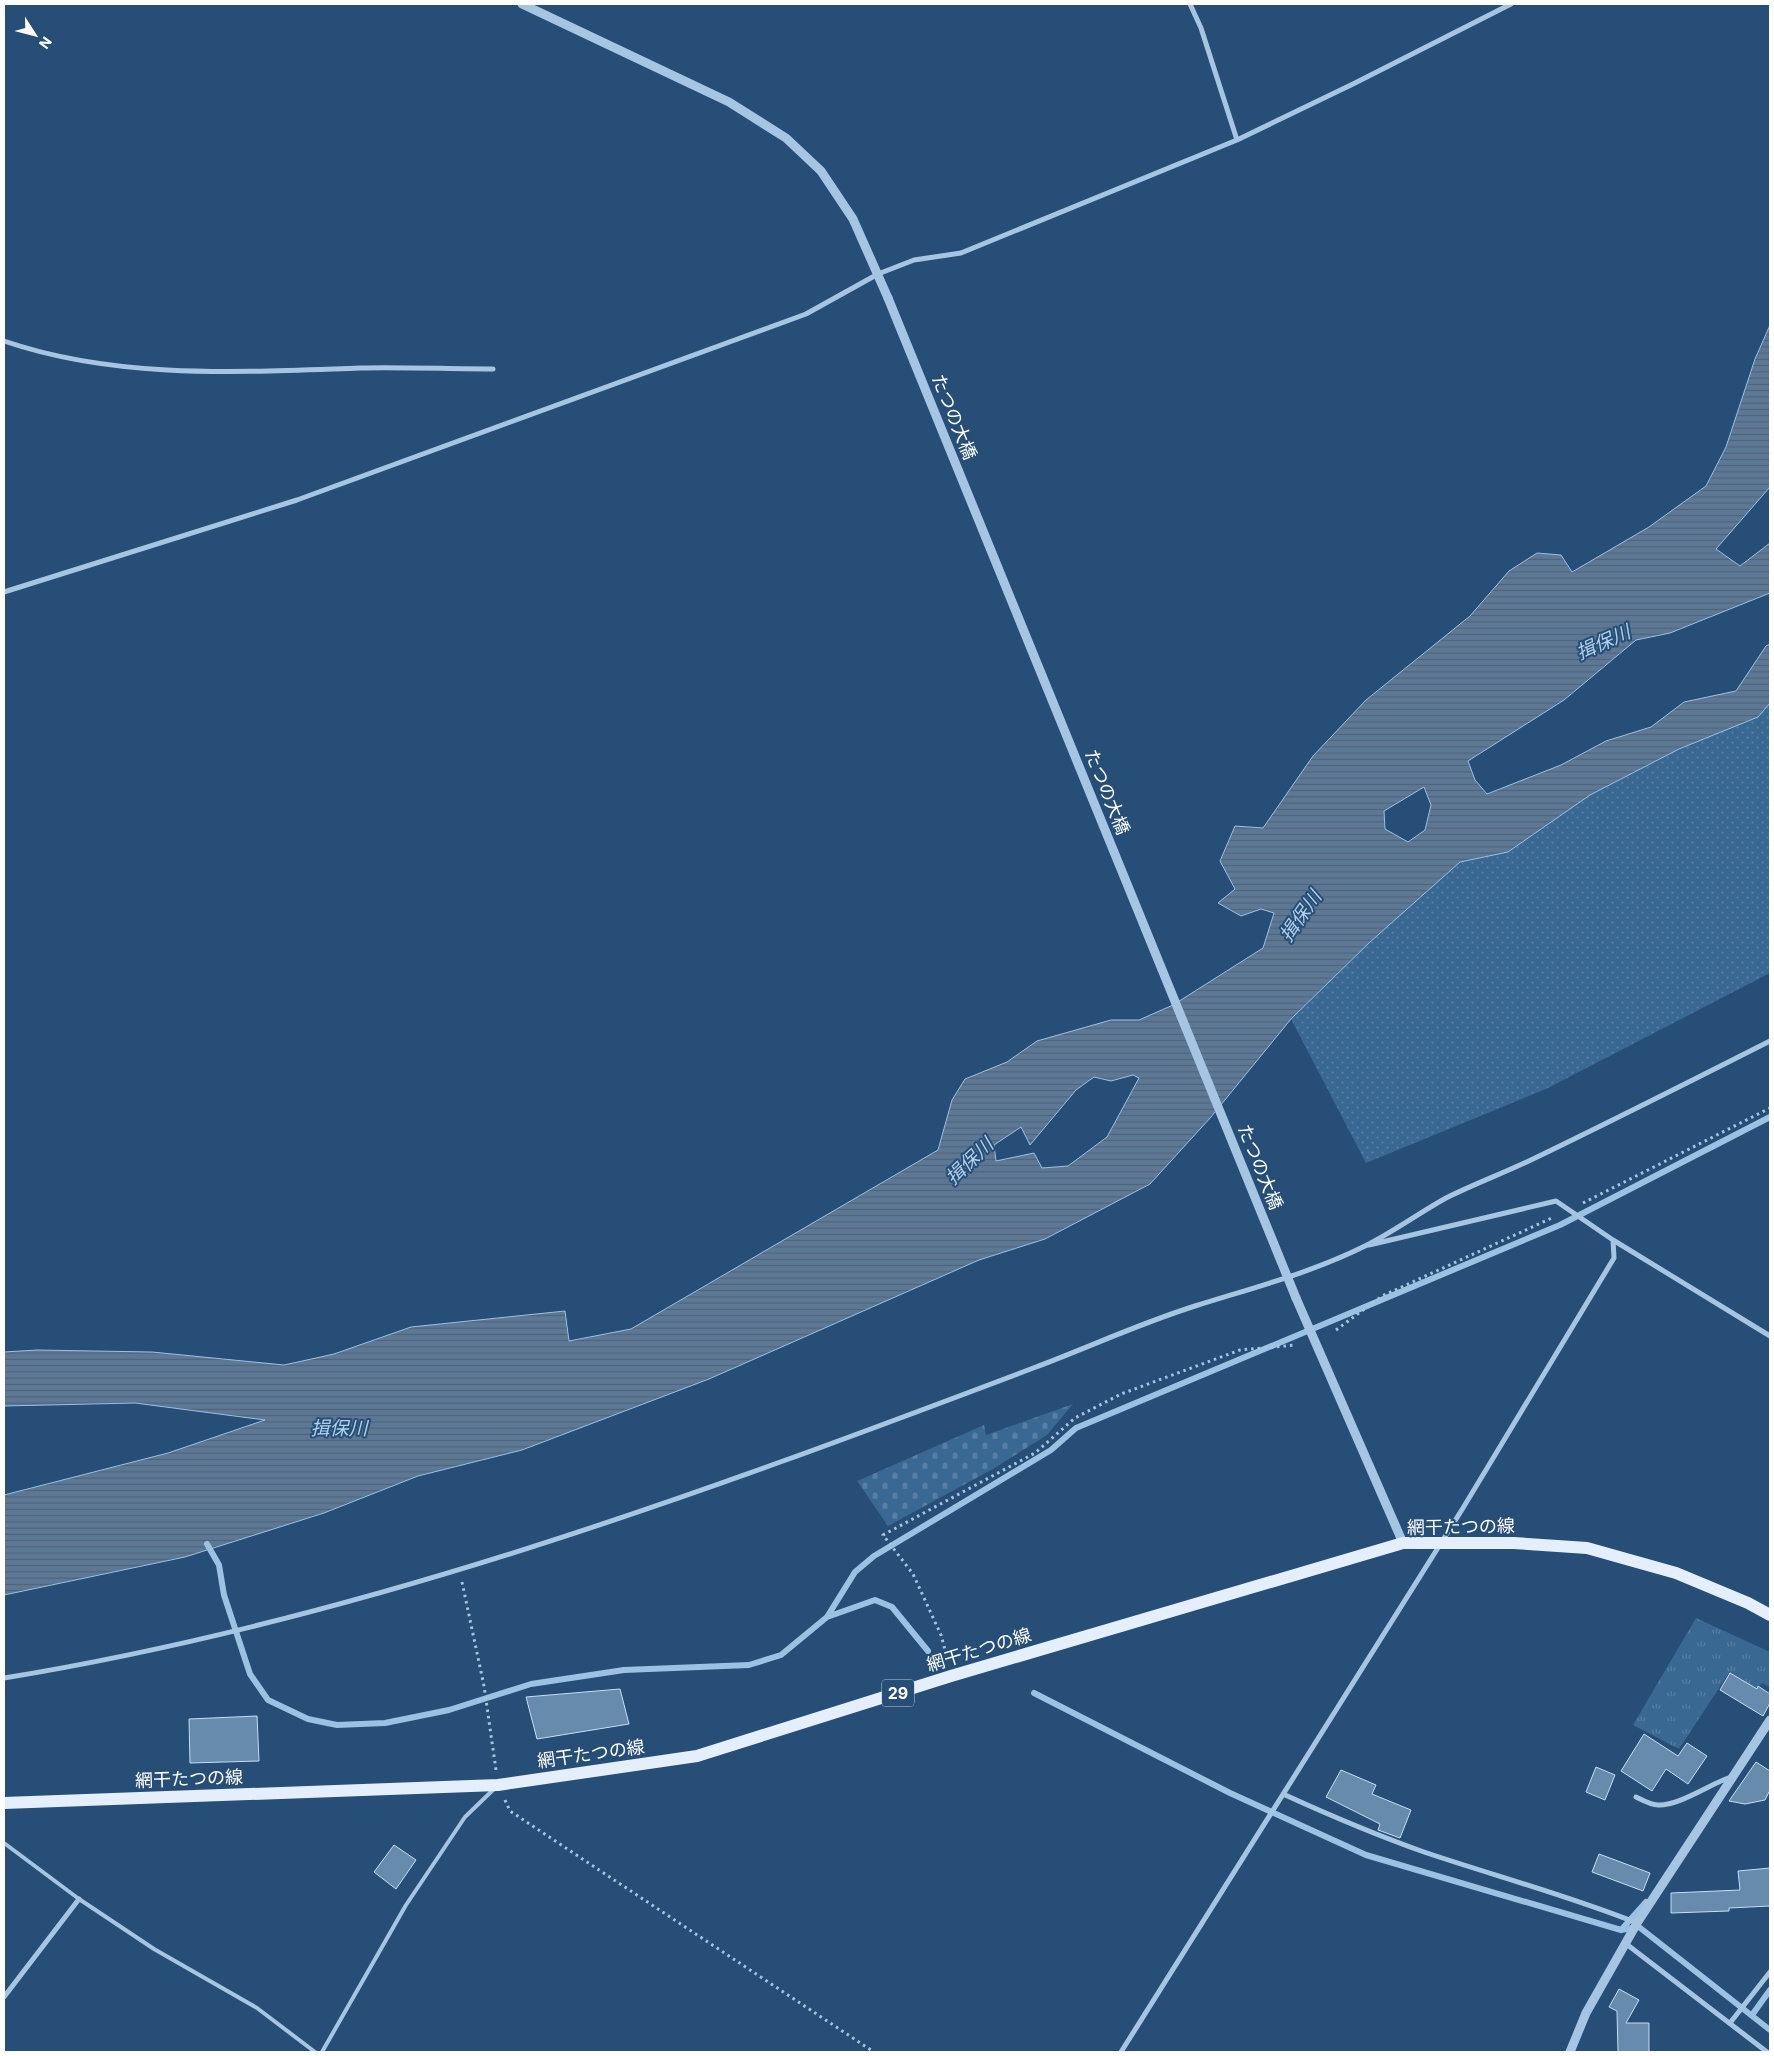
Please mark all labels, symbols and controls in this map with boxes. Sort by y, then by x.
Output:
north arrow [10,10,60,60]
text: N [36,34,56,52]
street label: たつの大橋 [928,371,981,462]
water label: 揖保川 [1572,620,1636,665]
street label: たつの大橋 [1081,746,1134,837]
water label: 揖保川 [1275,885,1327,946]
street label: たつの大橋 [1234,1121,1287,1212]
water label: 揖保川 [941,1132,999,1189]
water label: 揖保川 [310,1417,369,1440]
street label: 網干たつの線 [1407,1515,1515,1538]
street label: 網干たつの線 [924,1624,1034,1675]
road number: 29 [882,1680,914,1706]
street label: 網干たつの線 [536,1736,646,1771]
street label: 網干たつの線 [135,1766,243,1791]

